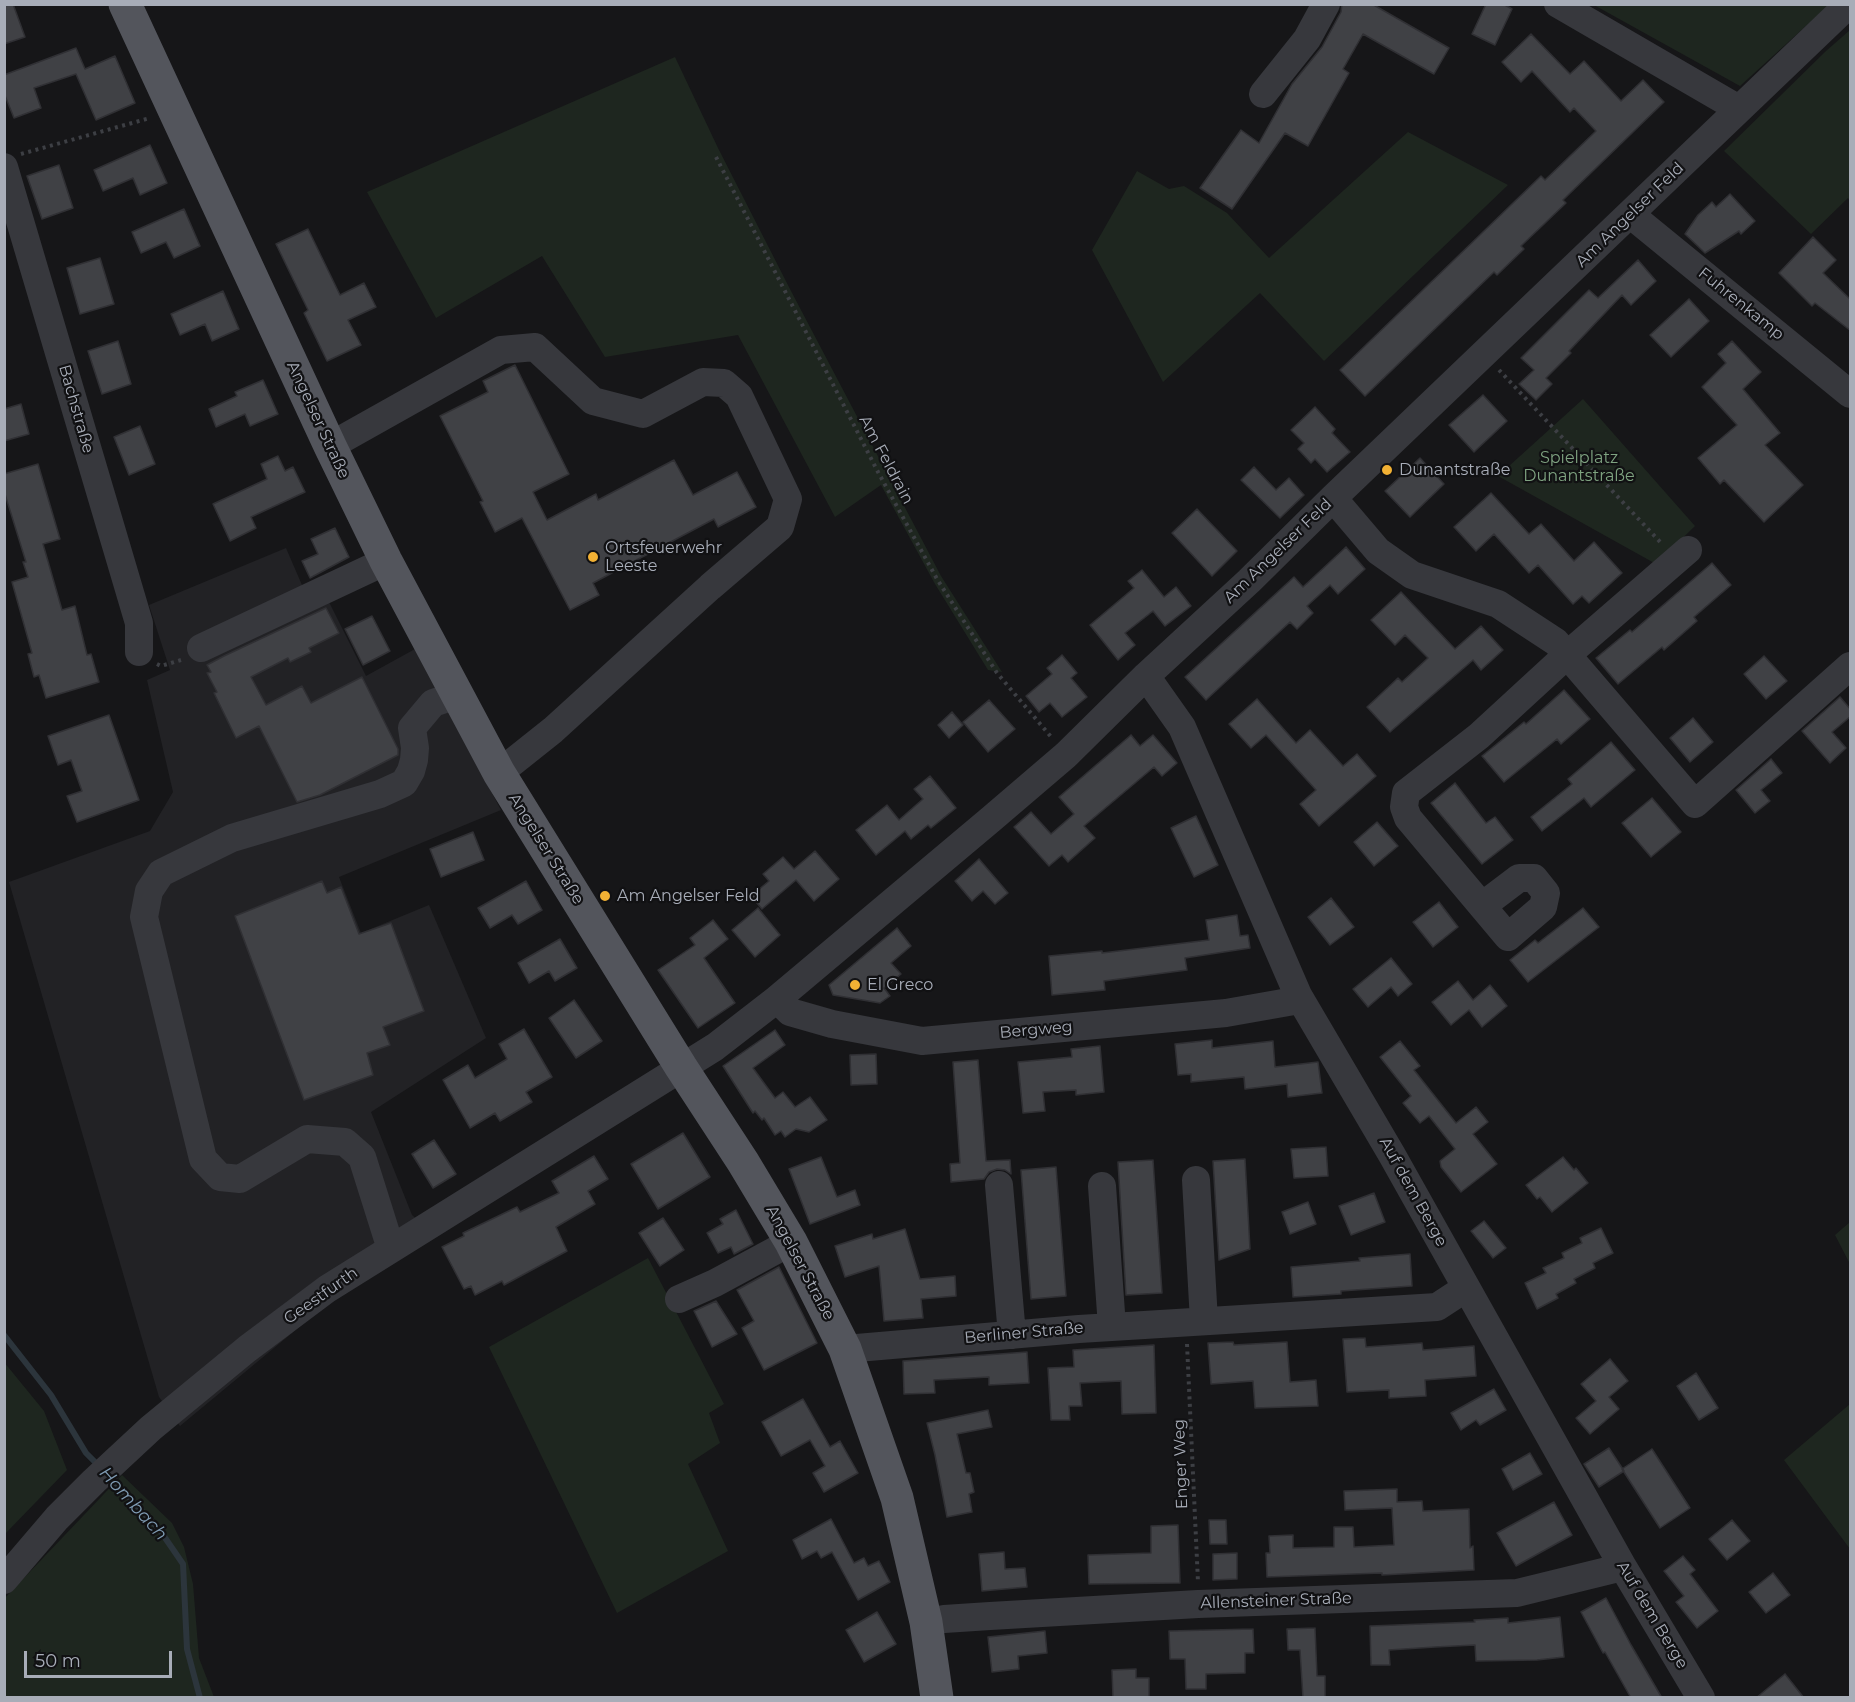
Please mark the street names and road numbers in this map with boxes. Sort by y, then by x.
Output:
street label: Am Angelser Feld [1572,159,1688,271]
street label: Fuhrenkamp [1694,264,1788,344]
street label: Angelser Straße [282,358,354,482]
street label: Bachstraße [54,363,98,455]
street label: Am Feldrain [855,412,917,508]
street label: Am Angelser Feld [1220,495,1336,607]
street label: Angelser Straße [504,790,588,908]
street label: Bergweg [999,1017,1073,1043]
street label: Auf dem Berge [1375,1134,1451,1250]
street label: Angelser Straße [762,1202,838,1324]
street label: Geestfurth [280,1263,362,1329]
street label: Berliner Straße [964,1318,1084,1348]
street label: Enger Weg [1170,1419,1192,1509]
street label: Auf dem Berge [1612,1558,1692,1672]
street label: Allensteiner Straße [1200,1589,1352,1613]

